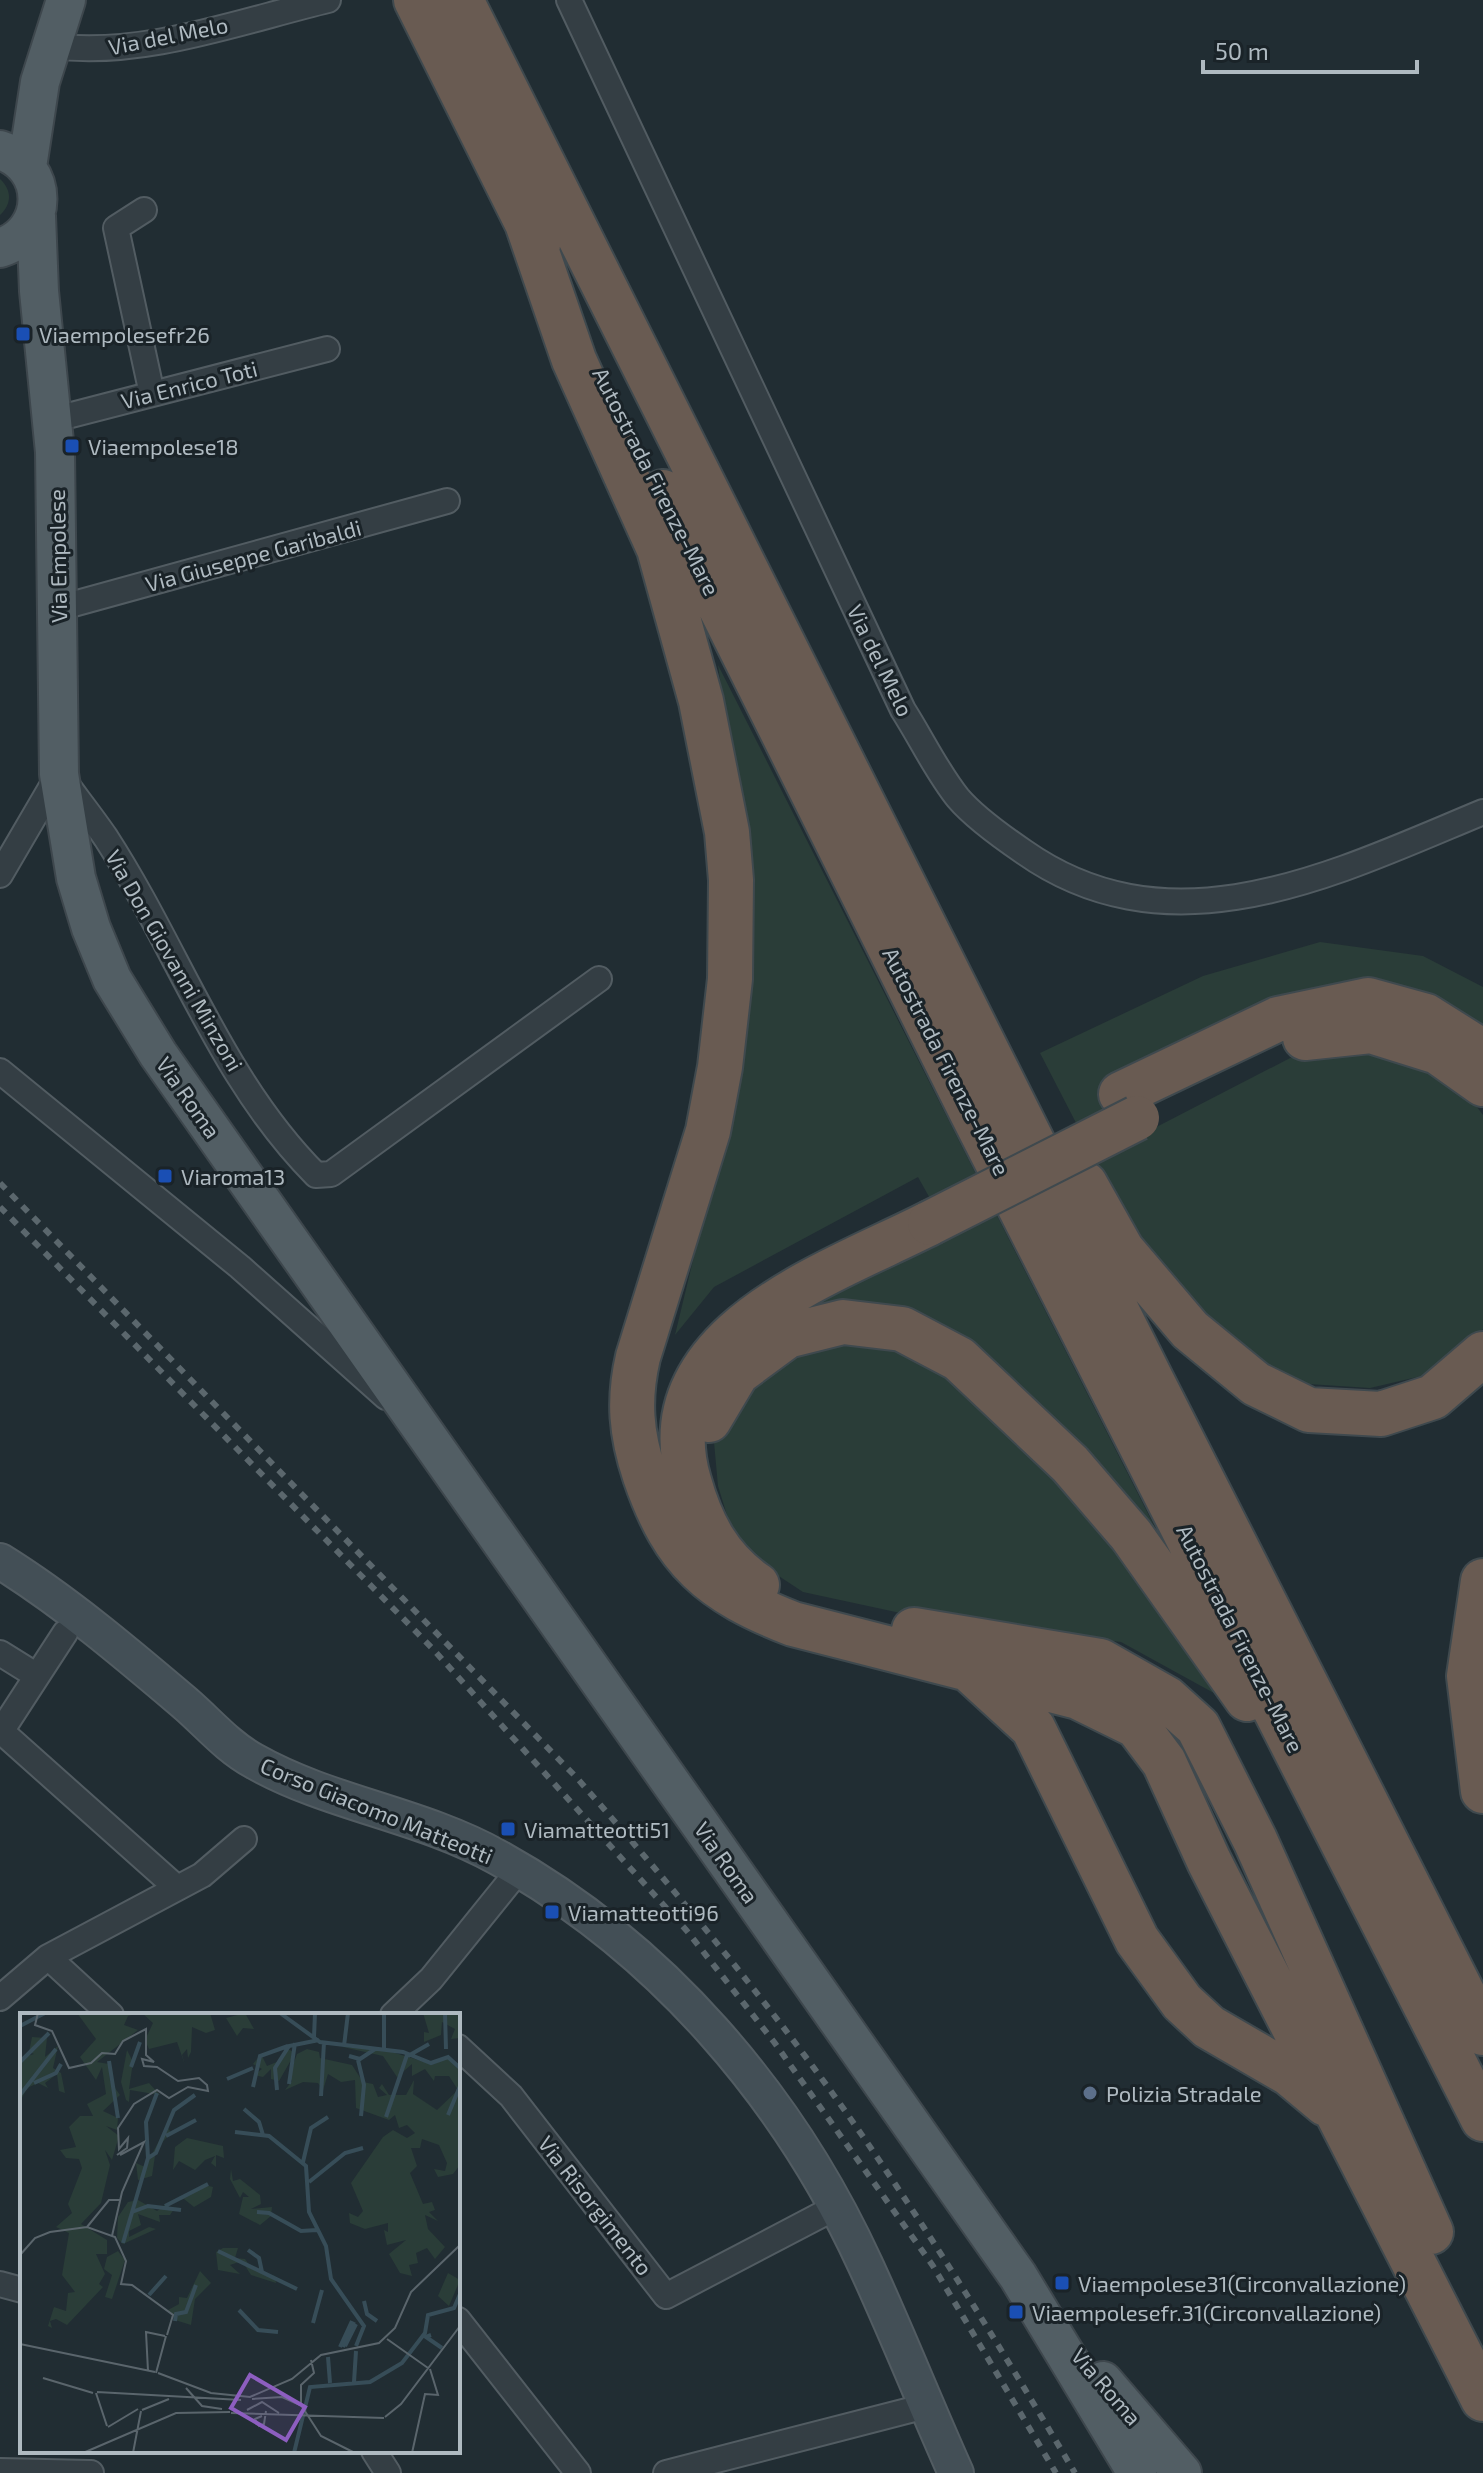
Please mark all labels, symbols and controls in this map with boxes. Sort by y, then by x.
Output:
street label: Via del Melo [106,11,230,59]
scale bar [1203,24,1417,74]
text: 50 m [1215,36,1269,65]
place label: Viaempolesefr26 [39,321,210,347]
marker: Viaempolesefr26 [14,325,32,343]
street label: Via Enrico Toti [118,355,260,413]
street label: Autostrada Firenze-Mare [588,363,726,599]
place label: Viaempolese18 [88,433,239,459]
marker: Viaempolese18 [63,437,81,455]
street label: Via Empolese [43,489,71,623]
street label: Via Giuseppe Garibaldi [142,514,364,596]
street label: Via del Melo [843,600,919,720]
street label: Via Don Giovanni Minzoni [101,845,249,1075]
street label: Autostrada Firenze-Mare [878,943,1016,1179]
street label: Via Roma [152,1051,226,1143]
place label: Viaroma13 [181,1163,285,1189]
marker: Viaroma13 [156,1167,174,1185]
street label: Autostrada Firenze-Mare [1172,1520,1310,1756]
street label: Corso Giacomo Matteotti [257,1751,497,1869]
place label: Viamatteotti51 [524,1816,670,1842]
street label: Via Roma [690,1816,764,1908]
marker: Viamatteotti51 [499,1820,517,1838]
place label: Viamatteotti96 [568,1899,719,1925]
marker: Viamatteotti96 [543,1903,561,1921]
inset map [20,2013,460,2453]
place label: Polizia Stradale [1106,2080,1262,2106]
marker: Polizia Stradale [1081,2084,1099,2102]
street label: Via Risorgimento [533,2130,659,2280]
place label: Viaempolese31(Circonvallazione) [1078,2270,1406,2296]
marker: Viaempolese31(Circonvallazione) [1053,2274,1071,2292]
place label: Viaempolesefr.31(Circonvallazione) [1032,2299,1381,2325]
marker: Viaempolesefr.31(Circonvallazione) [1007,2303,1025,2321]
street label: Via Roma [1067,2342,1147,2430]

